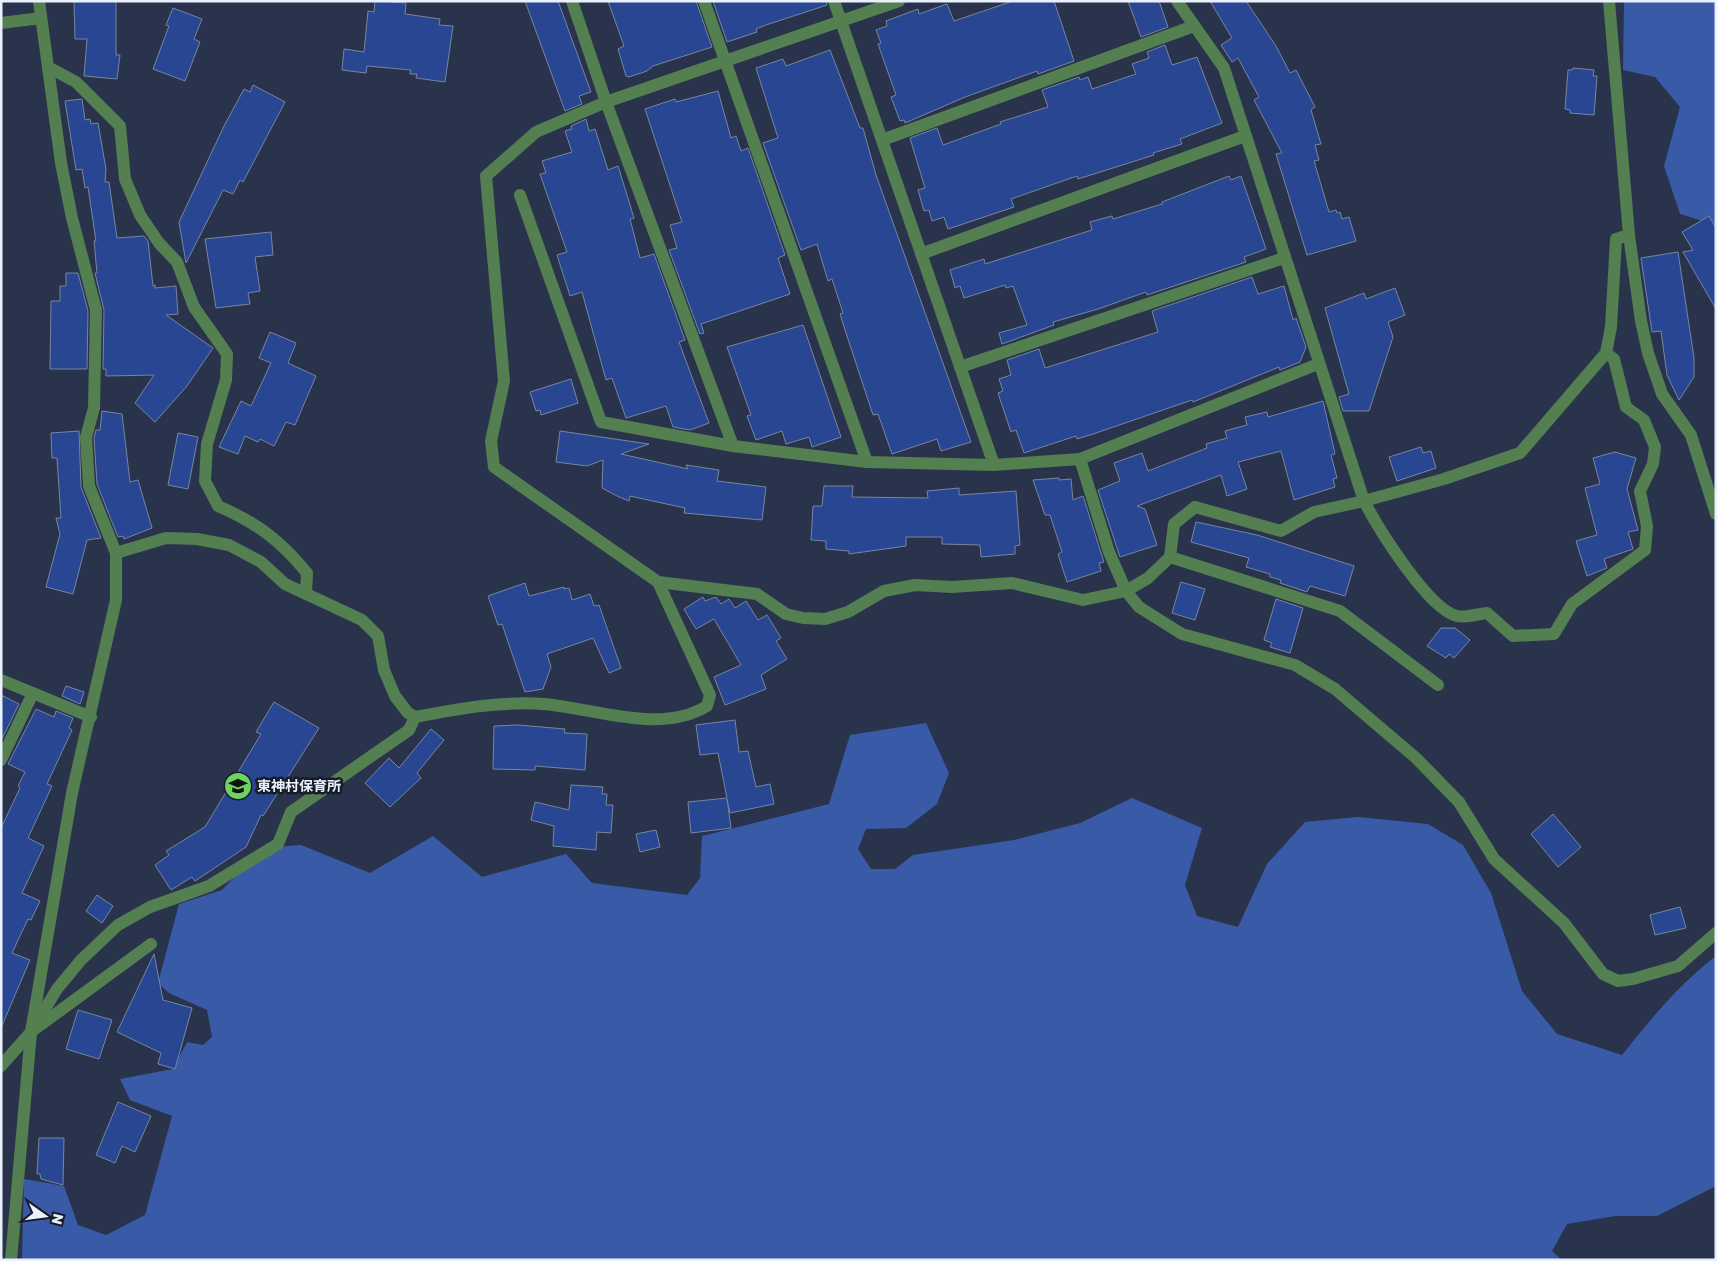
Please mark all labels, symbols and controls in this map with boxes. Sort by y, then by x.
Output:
school or university icon: 東神村保育所 [223,771,253,801]
place label: 東神村保育所 [257,777,341,794]
north arrow [20,1191,70,1241]
text: N [49,1212,68,1226]

